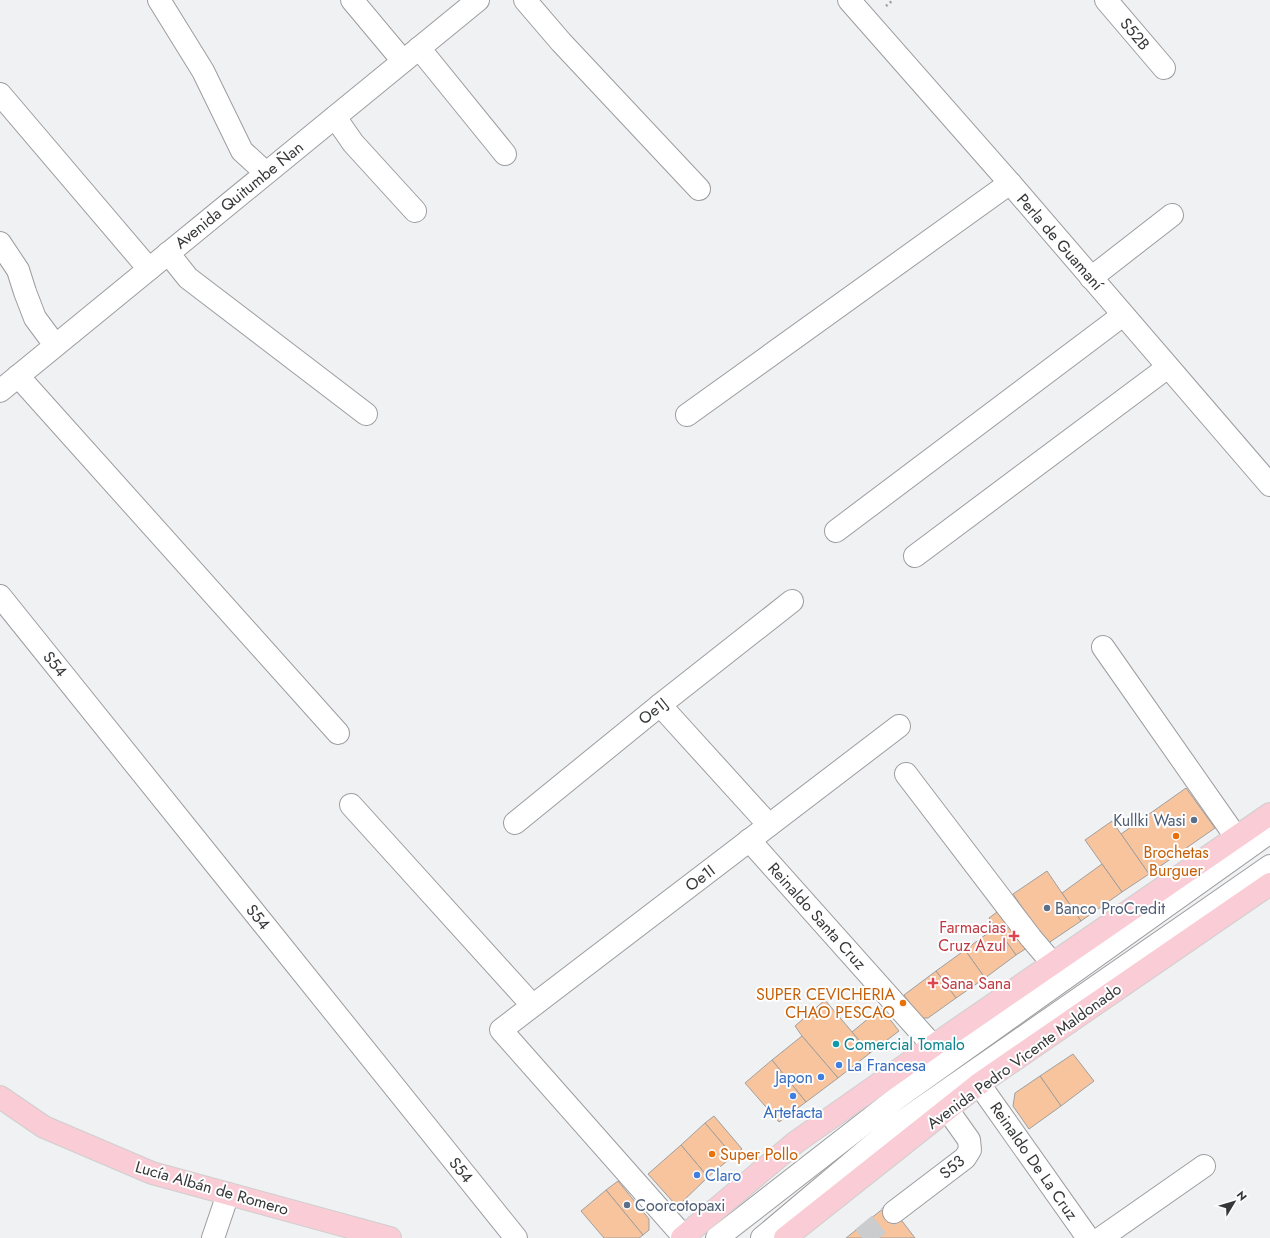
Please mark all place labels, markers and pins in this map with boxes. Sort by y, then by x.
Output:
place label: Kullki Wasi [1113,809,1186,832]
marker: Kullki Wasi [1189,815,1199,825]
marker: Brochetas Burguer [1171,831,1181,841]
place label: Brochetas Burguer [1143,841,1209,882]
place label: Banco ProCredit [1055,897,1165,920]
marker: Banco ProCredit [1042,903,1052,913]
place label: Farmacias Cruz Azul [938,916,1006,957]
marker: Farmacias Cruz Azul [1009,931,1019,941]
place label: Sana Sana [941,972,1011,995]
marker: Sana Sana [928,978,938,988]
place label: SUPER CEVICHERIA CHAO PESCAO [756,983,895,1024]
marker: SUPER CEVICHERIA CHAO PESCAO [898,998,908,1008]
place label: Comercial Tomalo [844,1033,965,1056]
marker: Comercial Tomalo [831,1039,841,1049]
place label: La Francesa [847,1054,926,1077]
marker: La Francesa [834,1060,844,1070]
place label: Japon [773,1066,813,1089]
marker: Japon [816,1072,826,1082]
marker: Artefacta [788,1091,798,1101]
place label: Artefacta [763,1101,823,1124]
place label: Super Pollo [720,1143,798,1166]
marker: Super Pollo [707,1149,717,1159]
place label: Claro [705,1164,742,1187]
marker: Claro [692,1170,702,1180]
place label: Coorcotopaxi [635,1194,725,1217]
marker: Coorcotopaxi [622,1200,632,1210]

